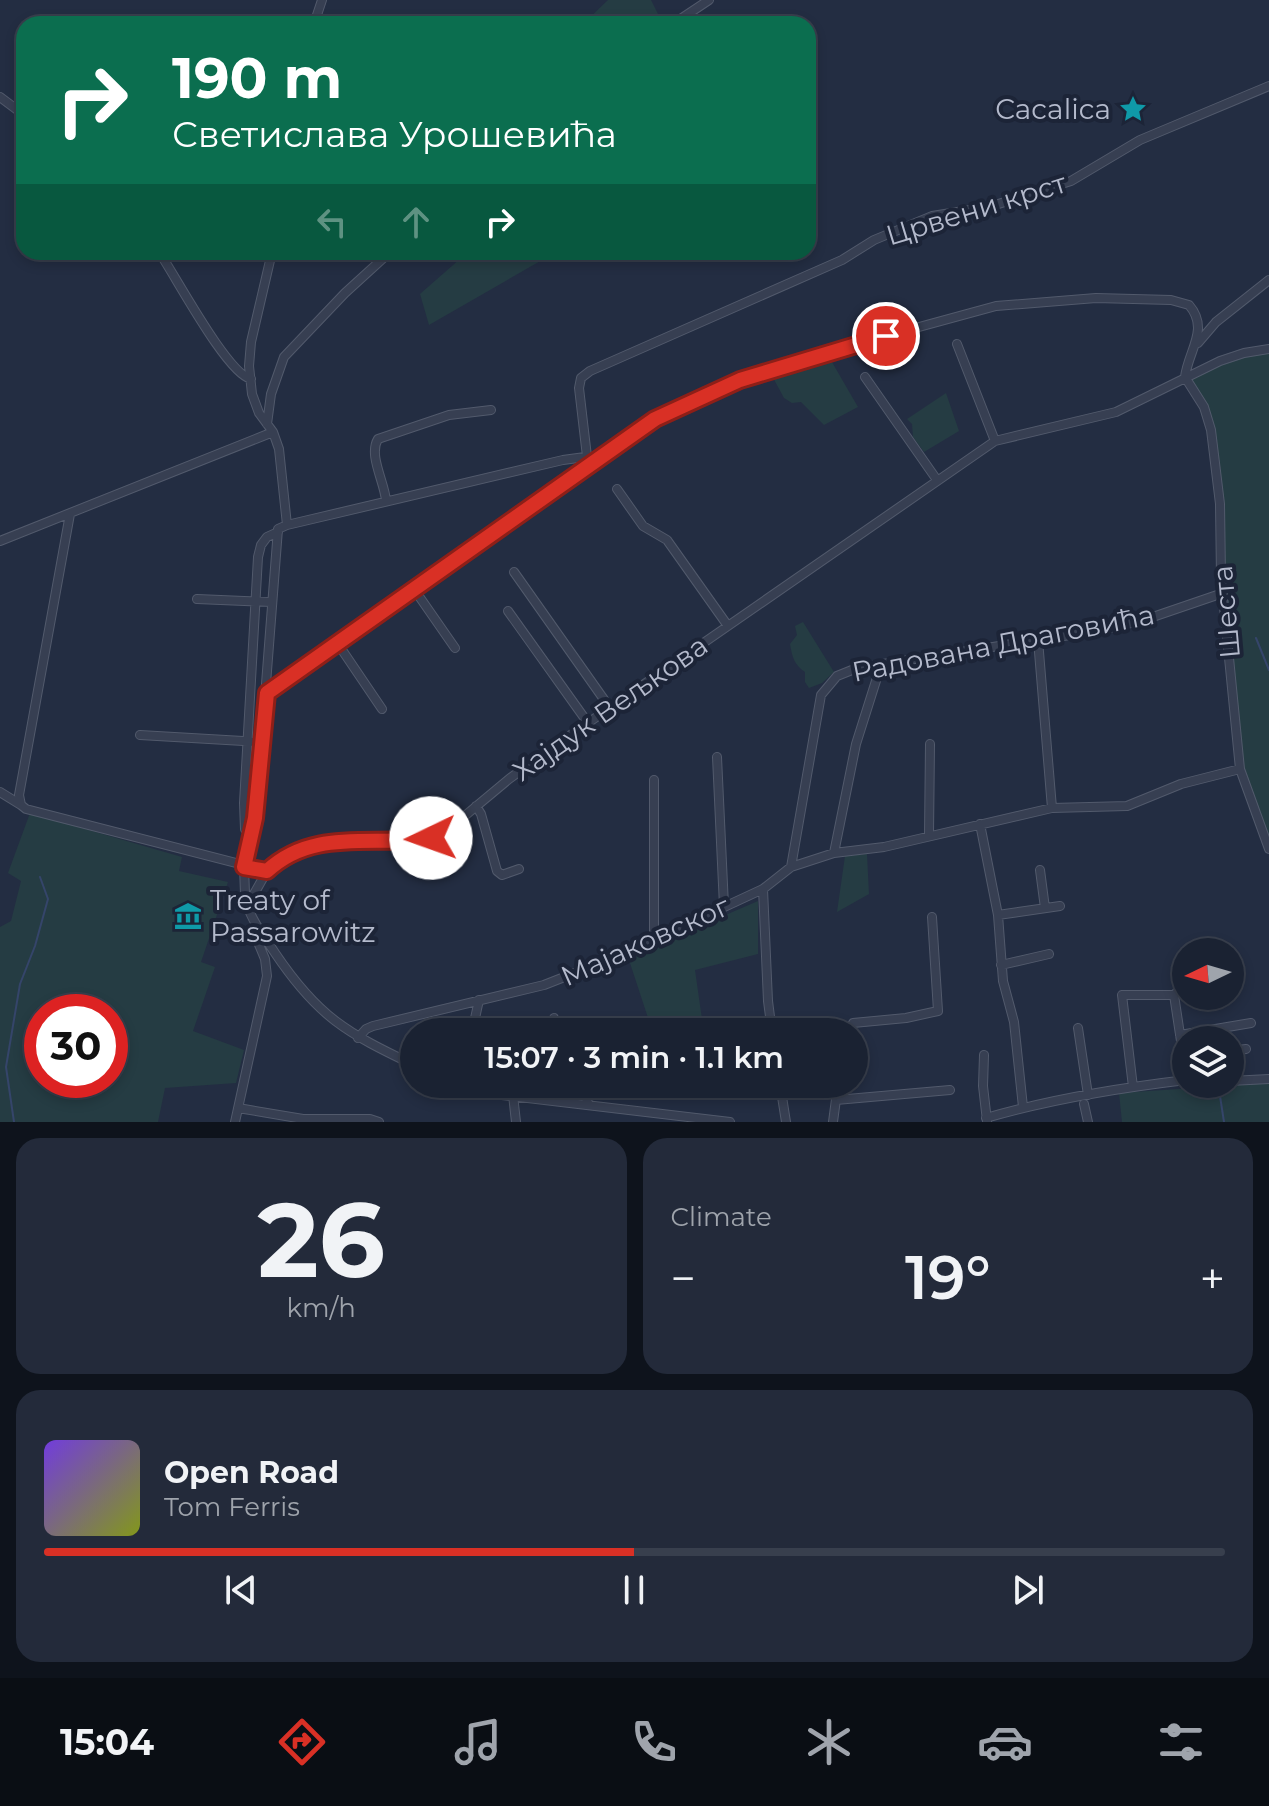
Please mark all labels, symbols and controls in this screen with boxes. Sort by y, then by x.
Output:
text: 190 m [172,44,342,112]
icon: right [40,48,144,152]
place label: Cacalica [995,92,1111,126]
place icon: Cacalica [1118,94,1148,124]
text: Светислава Урошевића [172,112,617,156]
street label: Црвени крст [882,165,1071,253]
icon: left [310,200,354,244]
icon: ahead [394,200,438,244]
icon: right [478,200,522,244]
pin [852,302,920,370]
icon: arrive [864,314,908,358]
street label: Шеста [1205,564,1247,660]
street label: Радована Драговића [849,597,1157,689]
street label: Хајдук Вељкова [506,628,714,788]
position arrow [389,796,473,880]
place label: Treaty of Passarowitz [210,883,376,949]
street label: Мајаковског [556,888,735,993]
museum icon: Treaty of Passarowitz [173,901,203,931]
north arrow [1172,938,1244,1010]
map controls [1172,938,1244,1098]
speed limit sign: 30 [24,994,128,1098]
button: layers [1172,1026,1244,1098]
text: 15:07 · 3 min · 1.1 km [484,1039,784,1076]
text: 26 [257,1176,385,1303]
text: Climate [671,1201,772,1233]
text: 19° [905,1241,991,1314]
text: − [671,1251,696,1305]
text: + [1200,1251,1225,1305]
text: km/h [287,1292,356,1324]
text: Open Road [164,1454,339,1491]
text: Tom Ferris [164,1491,300,1523]
icon: previous [219,1568,263,1612]
icon: pause [612,1568,656,1612]
icon: next [1006,1568,1050,1612]
icon: directions [274,1714,330,1770]
icon: music [450,1714,506,1770]
icon: phone [626,1714,682,1770]
icon: climate [801,1714,857,1770]
icon: car [977,1714,1033,1770]
icon: filters [1153,1714,1209,1770]
text: 15:04 [60,1720,154,1764]

